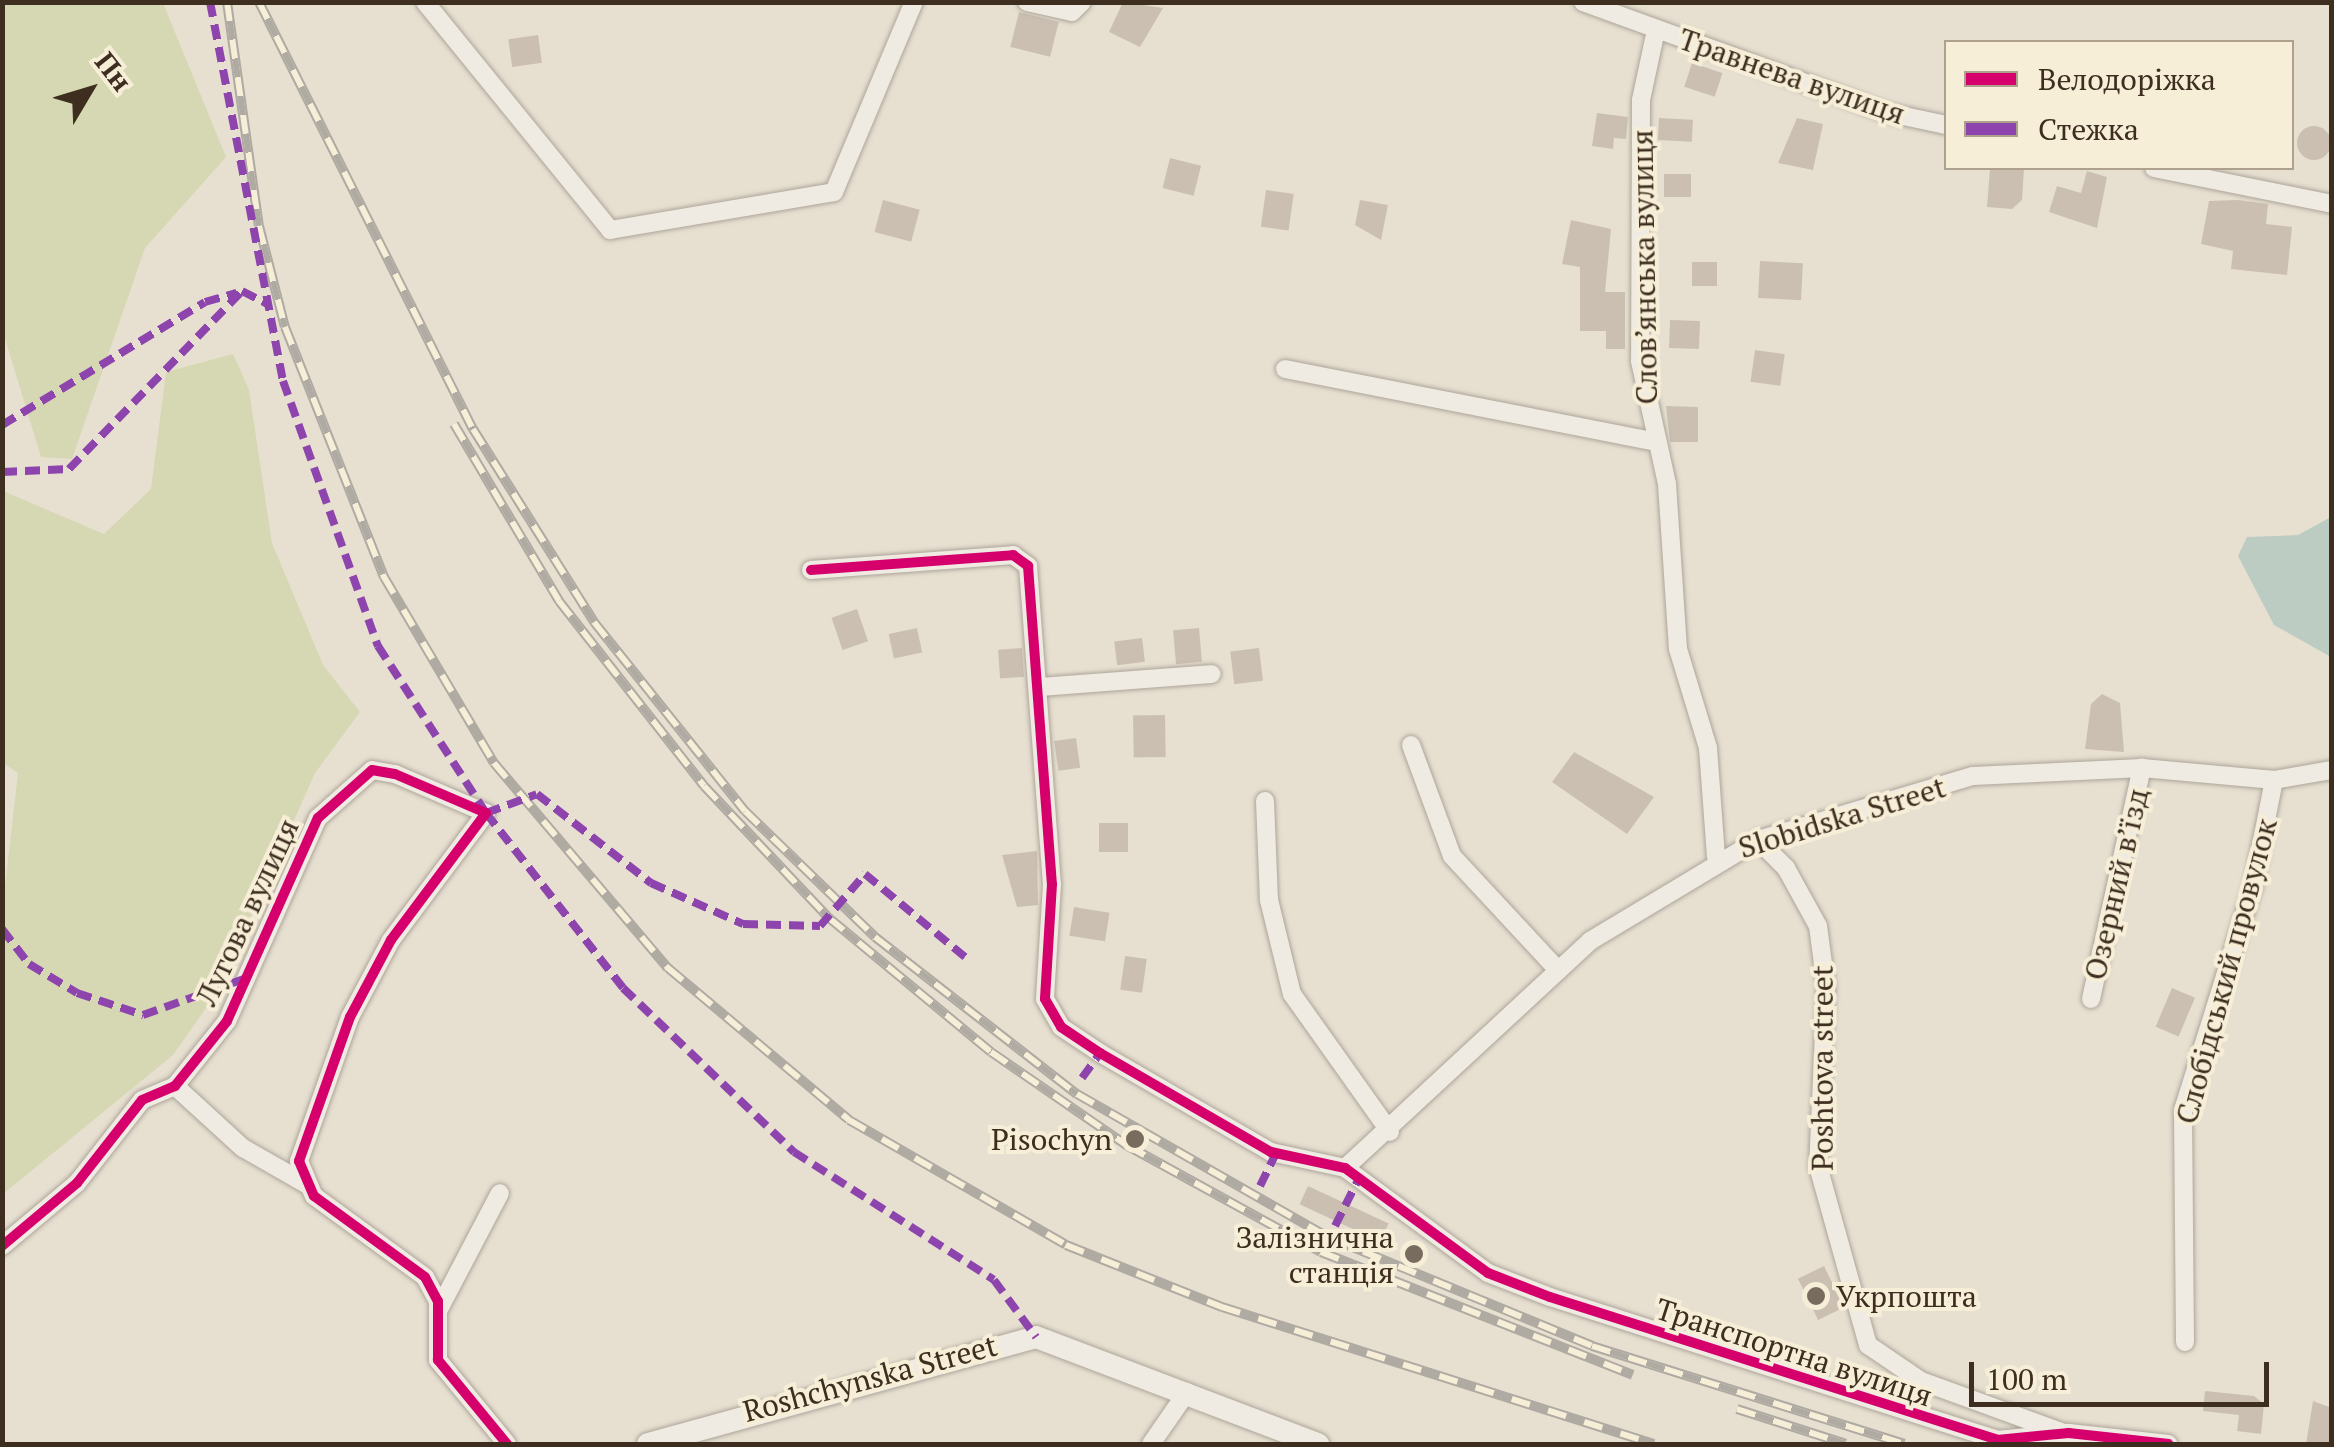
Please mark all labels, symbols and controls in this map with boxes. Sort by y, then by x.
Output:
street label: Травнева вулиця [1674,20,1910,132]
north arrow [40,40,140,140]
legend [1944,40,2294,170]
text: Пн [87,44,141,98]
text: Велодоріжка [2038,59,2216,99]
text: Стежка [2038,109,2139,149]
street label: Слов’янська вулиця [1624,129,1664,405]
street label: Slobidska Street [1734,768,1950,866]
street label: Озерний в’їзд [2076,785,2156,983]
street label: Лугова вулиця [188,813,306,1011]
street label: Слобідський провулок [2168,814,2284,1128]
street label: Poshtova street [1804,965,1840,1171]
place label: Pisochyn [991,1121,1112,1157]
marker: Pisochyn [1122,1126,1148,1152]
place label: Залізнична станція [1236,1219,1394,1290]
marker: Залізнична станція [1403,1243,1425,1265]
place label: Укрпошта [1836,1278,1977,1314]
marker: Укрпошта [1805,1285,1827,1307]
street label: Транспортна вулиця [1651,1290,1937,1414]
street label: Roshchynska Street [739,1327,1001,1429]
scale bar [1974,1342,2274,1404]
text: 100 m [1986,1359,2067,1399]

